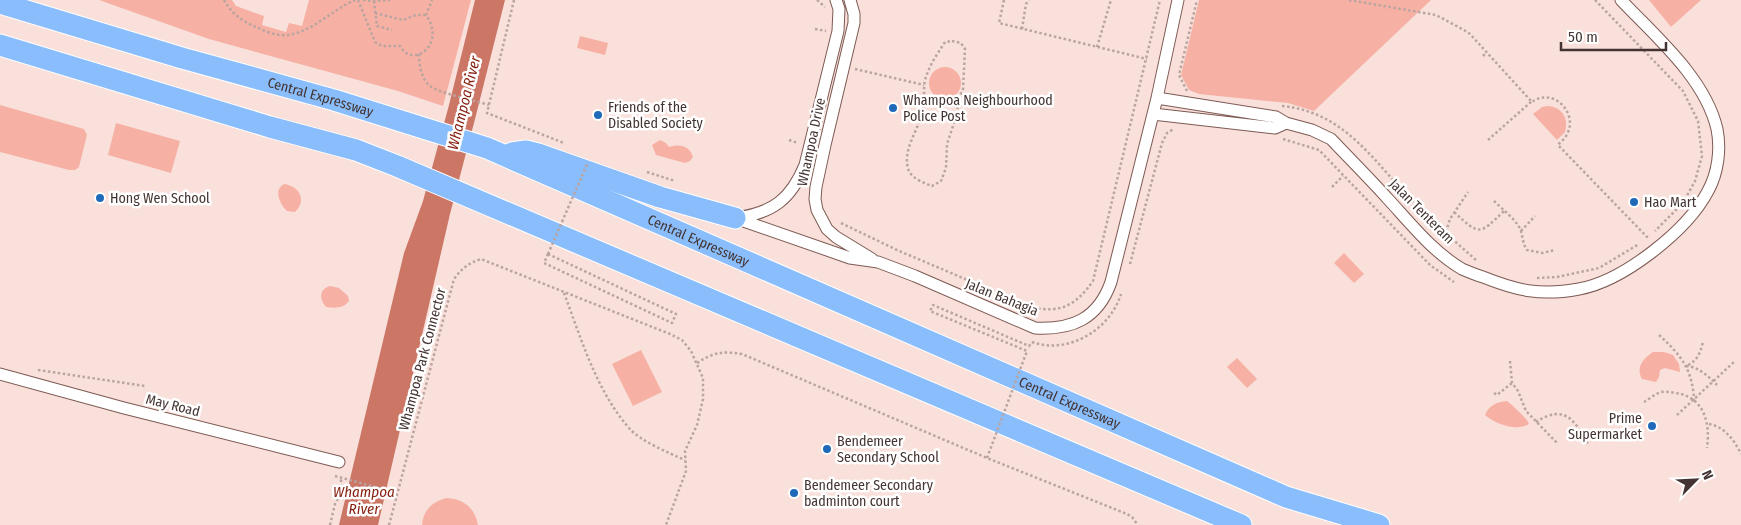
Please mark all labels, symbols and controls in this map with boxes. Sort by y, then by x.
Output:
scale bar [1561,20,1666,52]
text: 50 m [1568,28,1598,46]
water label: Whampoa River [444,53,485,152]
street label: Central Expressway [266,74,376,121]
place label: Whampoa Neighbourhood Police Post [903,92,1053,125]
street label: Whampoa Drive [794,96,829,188]
place label: Friends of the Disabled Society [608,99,703,132]
marker: Whampoa Neighbourhood Police Post [887,102,899,114]
marker: Friends of the Disabled Society [592,109,604,121]
street label: Jalan Tenteram [1386,175,1458,247]
place label: Hong Wen School [110,190,210,207]
marker: Hong Wen School [94,192,106,204]
place label: Hao Mart [1644,194,1697,211]
marker: Hao Mart [1628,196,1640,208]
street label: Central Expressway [645,211,752,271]
street label: Jalan Bahagia [963,275,1041,320]
street label: Whampoa Park Connector [395,286,450,432]
street label: Central Expressway [1016,373,1124,433]
street label: May Road [144,391,202,420]
place label: Prime Supermarket [1568,410,1642,443]
marker: Prime Supermarket [1646,420,1658,432]
place label: Bendemeer Secondary School [837,433,939,466]
marker: Bendemeer Secondary School [821,443,833,455]
north arrow [1671,455,1721,505]
text: N [1698,468,1717,482]
place label: Bendemeer Secondary badminton court [804,477,934,510]
water label: Whampoa River [333,483,395,518]
marker: Bendemeer Secondary badminton court [788,487,800,499]

